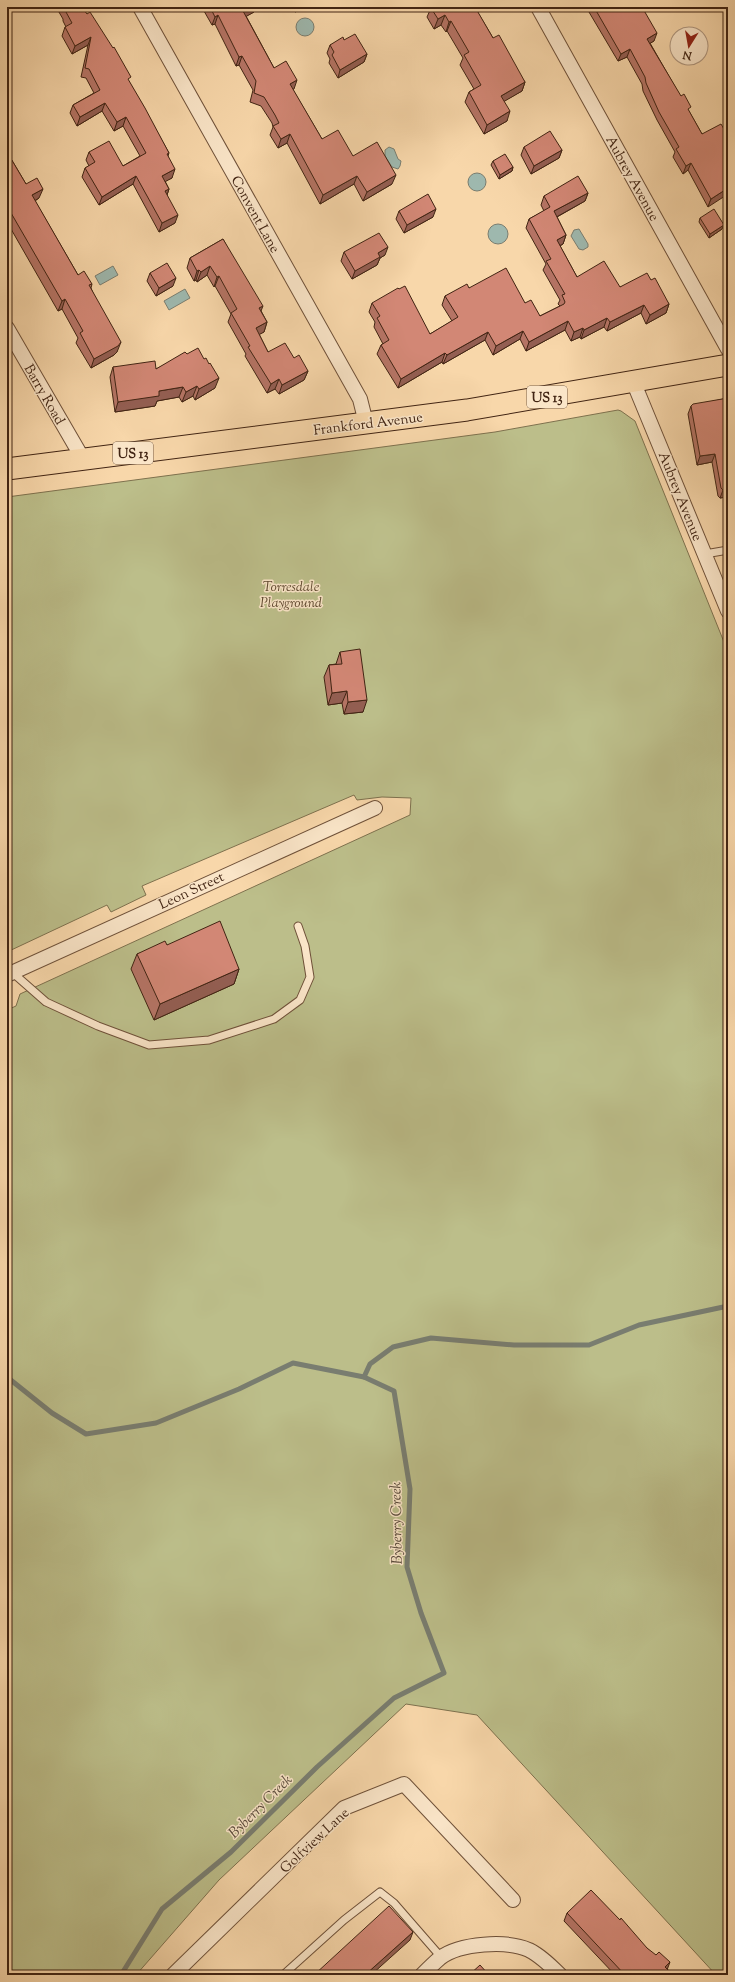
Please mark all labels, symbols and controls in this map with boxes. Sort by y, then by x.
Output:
north arrow [669,26,709,66]
text: N [681,46,694,64]
street label: Aubrey Avenue [600,133,663,225]
street label: Convent Lane [225,173,284,257]
street label: Barry Road [18,361,69,429]
road number: US 13 [527,386,567,408]
street label: Frankford Avenue [312,408,424,442]
road number: US 13 [113,442,153,464]
street label: Aubrey Avenue [652,449,706,544]
park label: Torresdale Playground [260,578,322,614]
street label: Leon Street [156,868,228,916]
water label: Byberry Creek [386,1481,409,1564]
water label: Byberry Creek [224,1770,298,1844]
street label: Golfview Lane [276,1804,354,1879]

